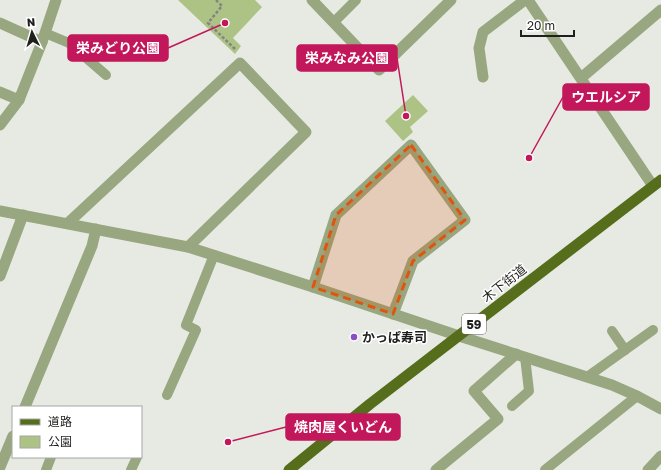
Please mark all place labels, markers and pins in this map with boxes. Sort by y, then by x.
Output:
callout: 栄みどり公園 [68,35,168,61]
callout: 栄みなみ公園 [297,45,397,71]
callout: ウエルシア [563,84,649,110]
place label: かっぱ寿司 [362,329,427,345]
marker: かっぱ寿司 [349,332,359,342]
callout: 焼肉屋くいどん [286,414,400,440]

